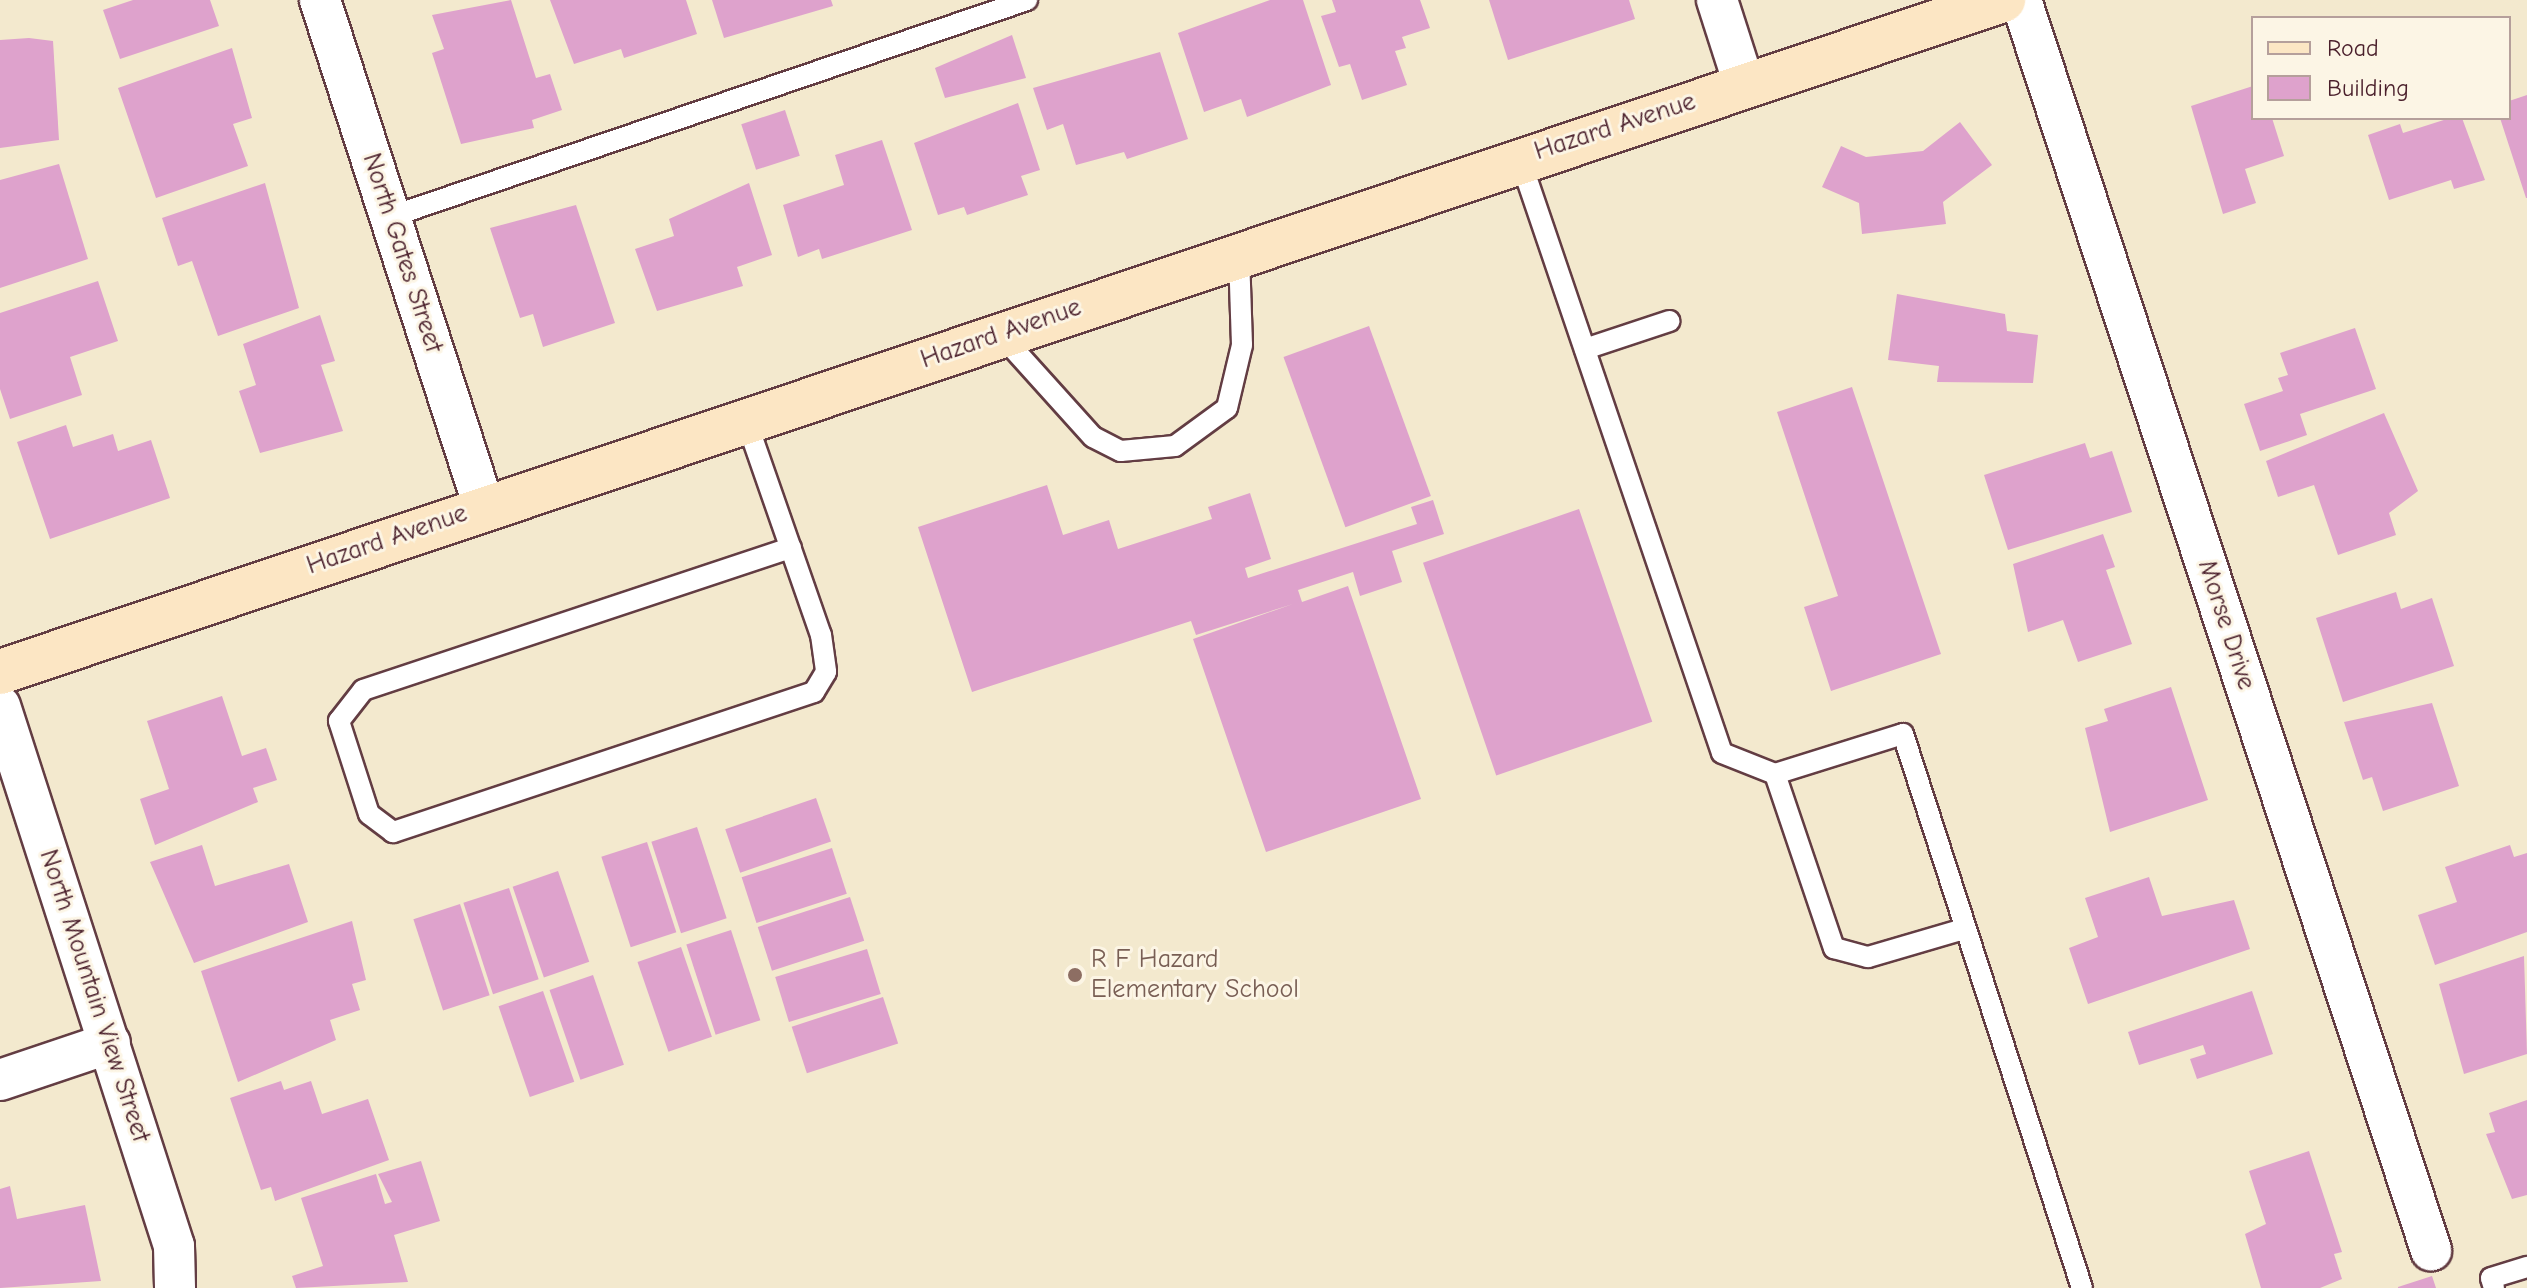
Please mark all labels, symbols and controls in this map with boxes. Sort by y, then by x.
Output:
legend [2251,16,2511,120]
text: Road [2327,34,2379,62]
text: Building [2327,74,2409,102]
street label: Hazard Avenue [1531,86,1699,168]
street label: North Gates Street [355,149,449,357]
street label: Hazard Avenue [917,292,1085,376]
street label: Hazard Avenue [303,498,471,582]
street label: Morse Drive [2190,556,2262,694]
street label: North Mountain View Street [32,846,156,1146]
place label: R F Hazard Elementary School [1091,944,1299,1006]
marker: R F Hazard Elementary School [1066,966,1084,984]

